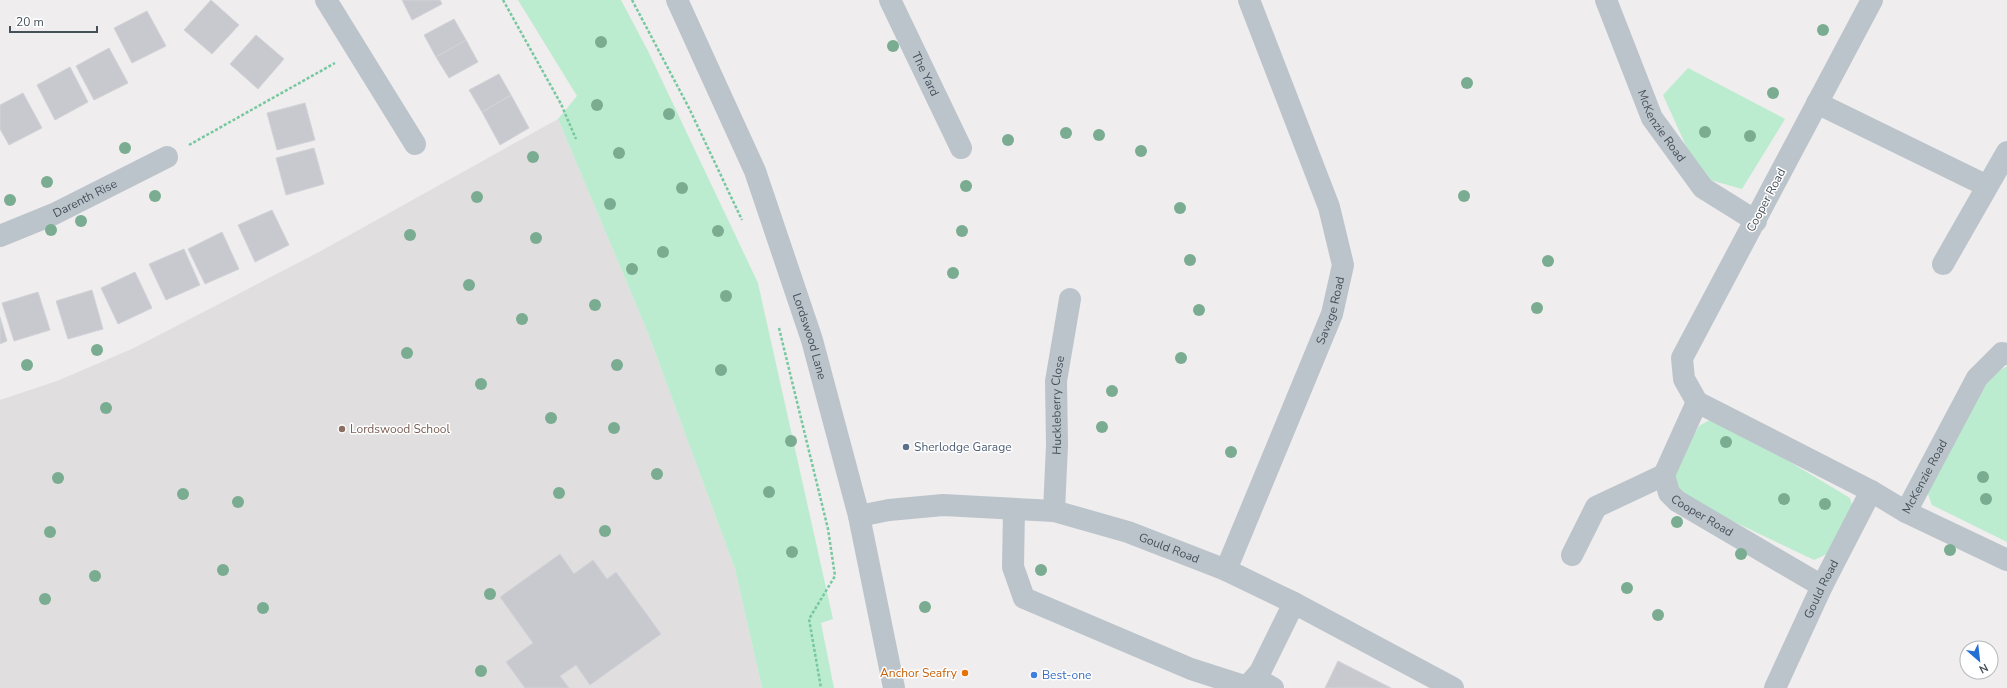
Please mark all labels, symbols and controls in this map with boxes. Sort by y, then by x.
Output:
scale bar [10,8,97,34]
text: 20 m [16,14,44,30]
street label: The Yard [908,49,943,99]
street label: McKenzie Road [1634,87,1689,165]
street label: Cooper Road [1743,165,1789,235]
street label: Darenth Rise [50,176,120,221]
street label: Savage Road [1312,275,1348,347]
street label: Lordswood Lane [789,291,830,381]
street label: Huckleberry Close [1048,354,1068,455]
place label: Lordswood School [350,421,451,437]
marker: Lordswood School [337,424,347,434]
street label: McKenzie Road [1898,437,1951,517]
place label: Sherlodge Garage [914,439,1012,455]
marker: Sherlodge Garage [901,442,911,452]
street label: Cooper Road [1667,491,1736,540]
street label: Gould Road [1137,529,1202,567]
street label: Gould Road [1800,557,1842,621]
north arrow [1959,640,1999,680]
text: N [1976,660,1991,677]
place label: Anchor Seafry [880,665,958,681]
place label: Best-one [1042,667,1091,683]
marker: Anchor Seafry [960,668,970,678]
marker: Best-one [1029,670,1039,680]

